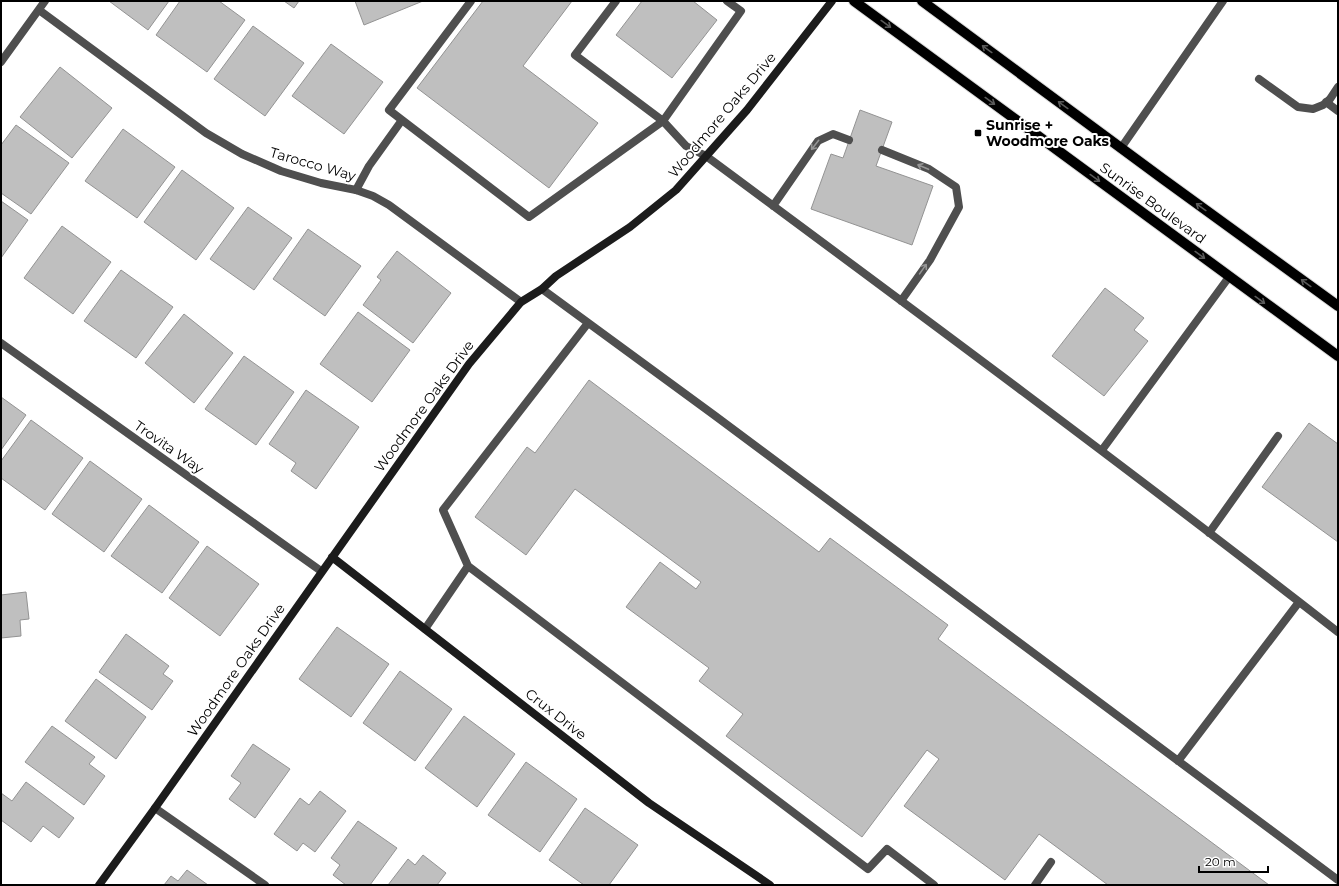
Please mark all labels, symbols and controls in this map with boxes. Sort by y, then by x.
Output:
one-way arrow [880,20,891,28]
one-way arrow [981,45,992,53]
street label: Woodmore Oaks Drive [664,49,780,181]
one-way arrow [985,97,996,105]
one-way arrow [1057,101,1068,109]
place label: Sunrise + Woodmore Oaks [986,116,1110,150]
marker: Sunrise + Woodmore Oaks [973,128,983,138]
one-way arrow [811,140,819,151]
street label: Tarocco Way [268,143,358,185]
street label: Sunrise Boulevard [1096,158,1210,248]
one-way arrow [918,163,930,170]
one-way arrow [1090,174,1101,183]
one-way arrow [1196,203,1207,211]
one-way arrow [1194,251,1205,260]
one-way arrow [919,264,927,275]
one-way arrow [1301,279,1312,287]
one-way arrow [1255,296,1266,304]
street label: Woodmore Oaks Drive [370,337,478,475]
street label: Trovita Way [131,416,208,478]
street label: Woodmore Oaks Drive [183,600,289,740]
street label: Crux Drive [522,685,590,743]
scale bar [1199,848,1268,874]
text: 20 m [1205,854,1236,869]

